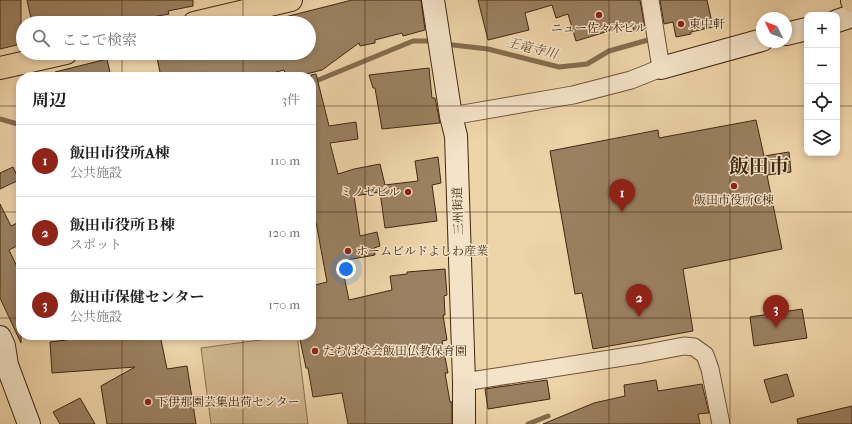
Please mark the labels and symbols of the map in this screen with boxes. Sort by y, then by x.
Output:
marker: ニュー佐々木ビル [594,10,604,20]
north arrow [756,12,792,48]
place label: 東中軒 [689,17,725,31]
marker: 東中軒 [676,19,686,29]
place label: ニュー佐々木ビル [551,21,647,35]
water label: 王竜寺川 [505,34,561,62]
district label: 飯田市 [729,155,789,178]
pin: 1 [609,179,635,212]
marker: 飯田市役所C棟 [729,181,739,191]
place label: ミノゼビル [340,185,400,199]
marker: ミノゼビル [403,187,413,197]
street label: 三州街道 [450,187,466,235]
place label: 飯田市役所C棟 [694,193,774,207]
place label: ホームビルドよしわ産業 [356,244,488,258]
marker: ホームビルドよしわ産業 [343,246,353,256]
your location [336,259,356,279]
pin: 2 [626,284,652,317]
pin: 3 [763,295,789,328]
place label: たちばな会飯田仏教保育園 [323,344,467,358]
marker: たちばな会飯田仏教保育園 [310,346,320,356]
place label: 下伊那園芸集出荷センター [156,395,300,409]
marker: 下伊那園芸集出荷センター [143,397,153,407]

